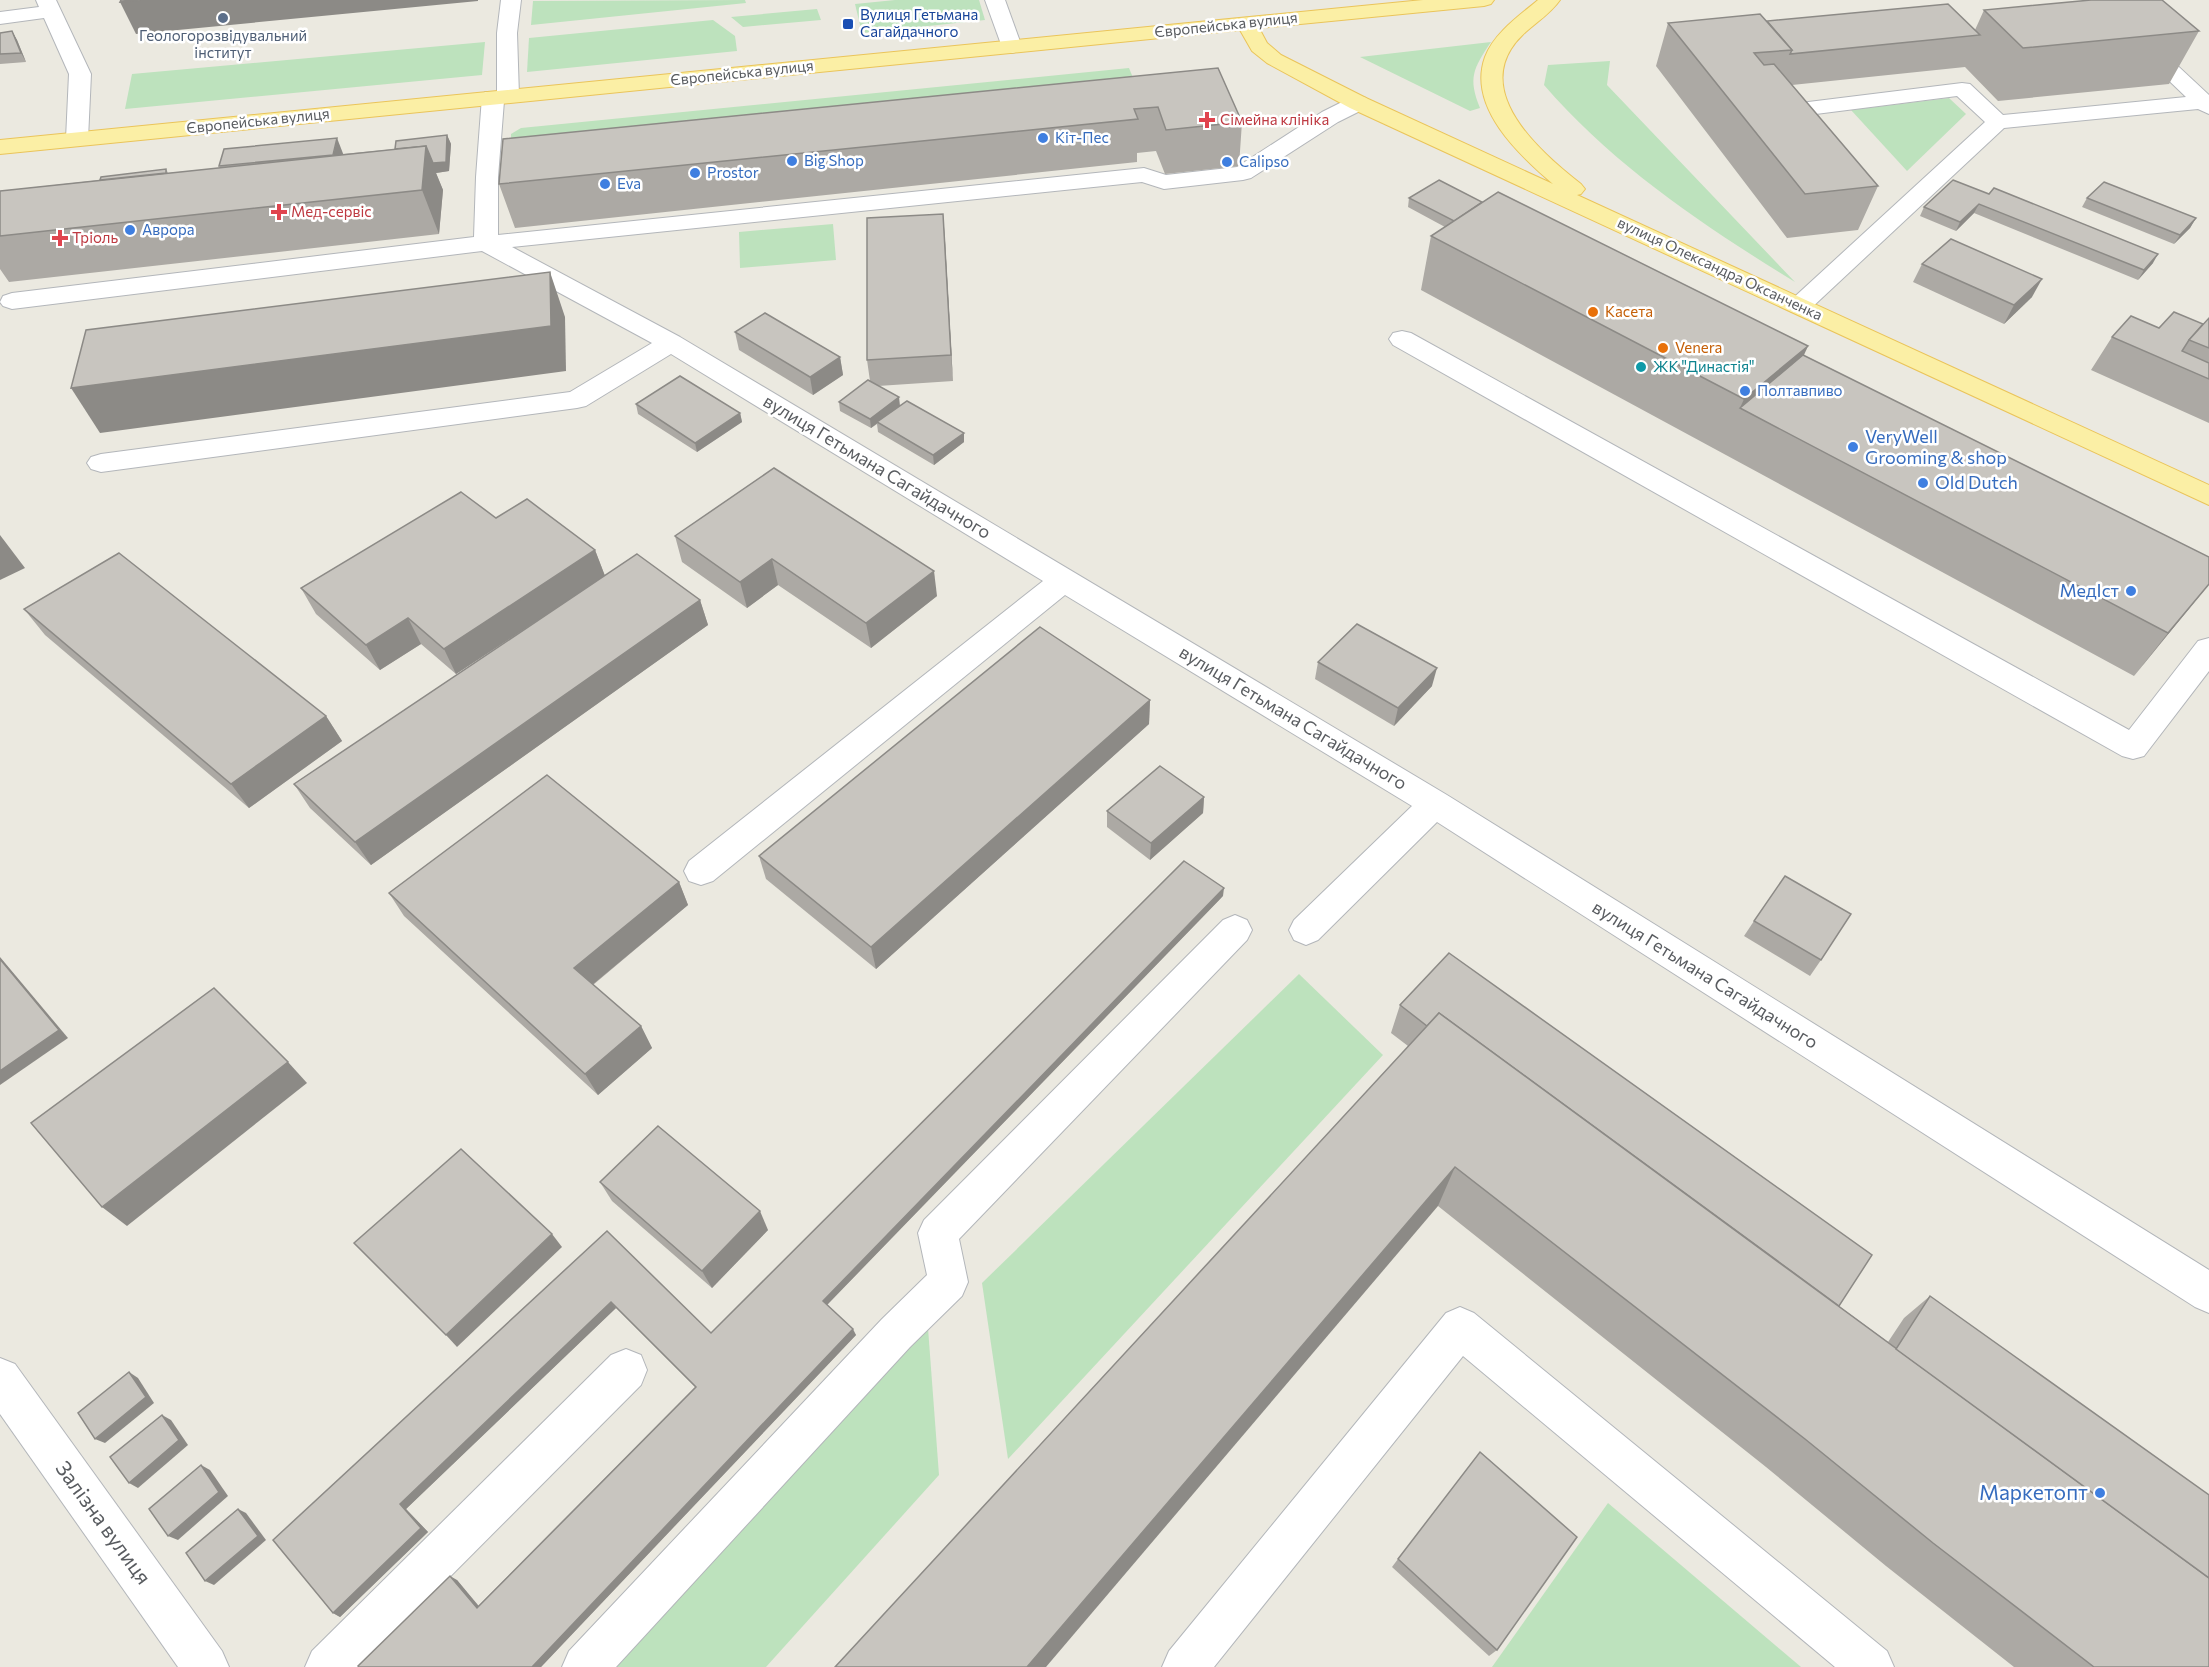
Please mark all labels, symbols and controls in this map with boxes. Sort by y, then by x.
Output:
place label: Вулиця Гетьмана Сагайдачного [860,5,978,40]
street label: Європейська вулиця [1153,8,1298,40]
marker: Геологорозвідувальний інститут [216,11,230,25]
marker: Вулиця Гетьмана Сагайдачного [841,17,855,31]
place label: Геологорозвідувальний інститут [139,26,307,61]
street label: Європейська вулиця [669,56,814,88]
street label: Європейська вулиця [185,104,330,136]
place label: Сімейна клініка [1220,110,1329,128]
marker: Сімейна клініка [1198,111,1216,129]
place label: Кіт-Пес [1055,128,1109,146]
marker: Кіт-Пес [1036,131,1050,145]
place label: Big Shop [804,151,864,169]
place label: Calipso [1239,152,1289,170]
marker: Big Shop [785,154,799,168]
marker: Calipso [1220,155,1234,169]
place label: Prostor [707,163,759,181]
marker: Prostor [688,166,702,180]
place label: Eva [617,174,641,192]
marker: Eva [598,177,612,191]
place label: Мед-сервіс [291,202,372,220]
marker: Мед-сервіс [272,205,286,219]
street label: вулиця Олександра Оксанченка [1615,213,1826,324]
place label: Аврора [142,220,195,238]
marker: Аврора [123,223,137,237]
place label: Тріоль [72,228,118,246]
marker: Тріоль [53,231,67,245]
place label: Касета [1605,302,1653,320]
marker: Касета [1586,305,1600,319]
place label: Venera [1675,338,1722,356]
marker: Venera [1656,341,1670,355]
place label: ЖК "Династія" [1653,357,1755,375]
marker: ЖК "Династія" [1634,360,1648,374]
place label: Полтавпиво [1757,381,1843,399]
marker: Полтавпиво [1738,384,1752,398]
street label: вулиця Гетьмана Сагайдачного [760,389,995,543]
place label: VeryWell Grooming & shop [1865,425,2007,468]
marker: VeryWell Grooming & shop [1846,440,1860,454]
place label: Old Dutch [1935,471,2018,493]
marker: Old Dutch [1916,476,1930,490]
place label: МедІст [2059,579,2120,601]
marker: МедІст [2124,584,2138,598]
street label: вулиця Гетьмана Сагайдачного [1176,640,1411,794]
street label: вулиця Гетьмана Сагайдачного [1589,895,1822,1053]
street label: Залізна вулиця [51,1456,157,1589]
place label: Маркетопт [1979,1479,2088,1504]
marker: Маркетопт [2093,1486,2107,1500]

